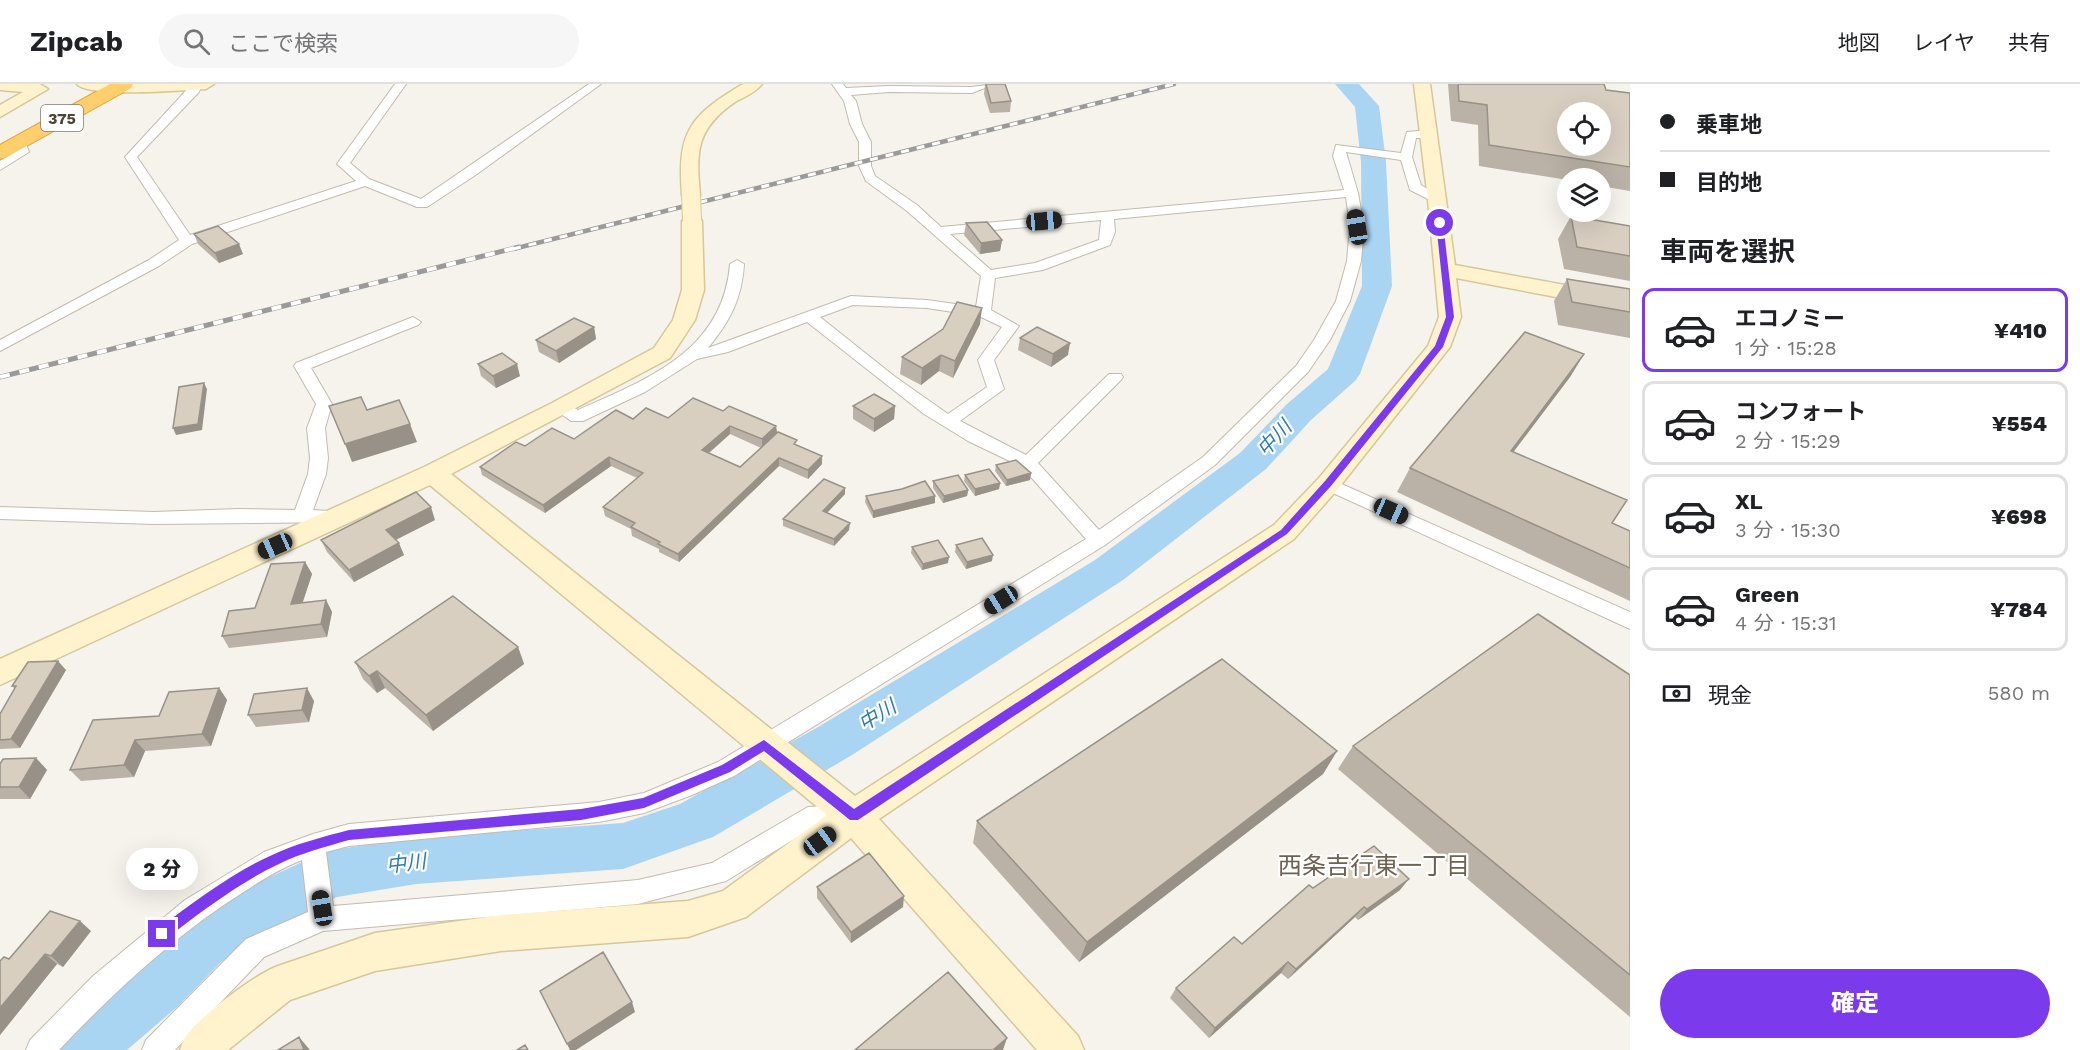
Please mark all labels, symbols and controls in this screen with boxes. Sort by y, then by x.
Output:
search box [159,14,579,68]
text: Zipcab [30,25,123,58]
icon: search [180,25,213,58]
text: 地図 [1838,30,1880,55]
text: レイヤ [1913,30,1975,55]
text: 共有 [2008,30,2050,55]
text: ここで検索 [228,31,338,56]
map controls [1557,102,1611,222]
button: locate [1557,102,1611,156]
road number: 375 [41,105,83,131]
text: 乗車地 [1696,112,1762,137]
button: layers [1557,168,1611,222]
text: 目的地 [1696,170,1762,195]
car [1345,208,1369,246]
route start [1426,209,1453,236]
car [1025,210,1063,232]
text: 車両を選択 [1660,236,1795,268]
icon: car [1663,303,1717,357]
text: エコノミー [1735,306,1845,331]
text: ¥410 [1994,318,2047,343]
text: 1 分 · 15:28 [1735,336,1837,360]
icon: car [1663,396,1717,450]
text: コンフォート [1735,399,1866,424]
text: ¥554 [1992,411,2047,436]
water label: 中川 [1252,414,1298,461]
text: 2 分 · 15:29 [1735,429,1841,453]
icon: car [1663,489,1717,543]
text: XL [1735,489,1763,514]
car [1371,495,1411,527]
text: ¥698 [1991,504,2047,529]
text: 3 分 · 15:30 [1735,518,1841,542]
car [255,530,295,562]
icon: car [1663,582,1717,636]
text: Green [1735,582,1799,607]
car [981,583,1021,617]
text: ¥784 [1990,597,2047,622]
text: 4 分 · 15:31 [1735,611,1837,635]
icon: cash [1660,677,1693,710]
text: 580 m [1988,681,2050,705]
text: 現金 [1708,683,1752,708]
water label: 中川 [854,693,902,736]
car [800,823,840,859]
callout: 2 分 [126,847,198,889]
water label: 中川 [385,848,429,877]
district label: 西条吉行東一丁目 [1278,852,1470,880]
text: 2 分 [143,857,181,881]
car [310,889,334,927]
route end [148,920,175,947]
button: 確定 [1660,969,2050,1038]

